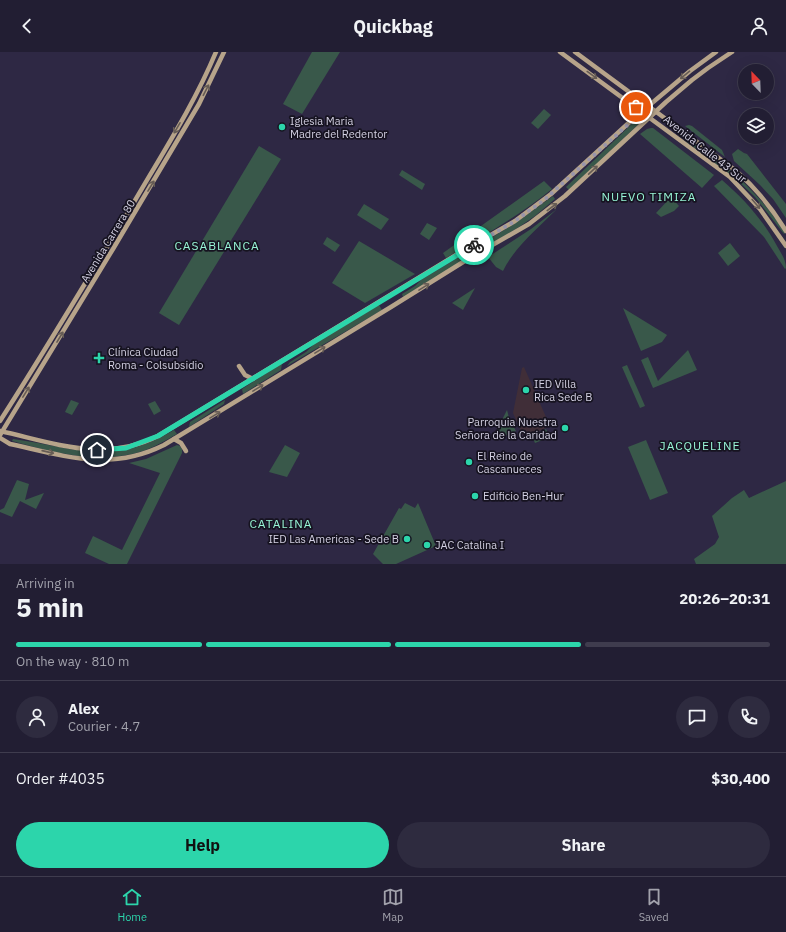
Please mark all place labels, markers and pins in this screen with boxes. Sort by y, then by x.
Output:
pin [619,90,653,124]
place label: Iglesia Maria Madre del Redentor [290,114,387,141]
marker: Iglesia Maria Madre del Redentor [277,122,287,132]
place label: Clínica Ciudad Roma - Colsubsidio [108,345,203,372]
marker: Clínica Ciudad Roma - Colsubsidio [93,352,105,364]
place label: IED Villa Rica Sede B [534,377,592,404]
marker: IED Villa Rica Sede B [521,385,531,395]
place label: Parroquia Nuestra Señora de la Caridad [455,415,557,442]
marker: Parroquia Nuestra Señora de la Caridad [560,423,570,433]
pin [80,433,114,467]
place label: El Reino de Cascanueces [477,449,542,476]
marker: El Reino de Cascanueces [464,457,474,467]
place label: Edificio Ben-Hur [483,489,564,503]
marker: Edificio Ben-Hur [470,491,480,501]
place label: IED Las Americas - Sede B [268,532,399,546]
marker: IED Las Americas - Sede B [402,534,412,544]
place label: JAC Catalina I [435,538,504,552]
marker: JAC Catalina I [422,540,432,550]

